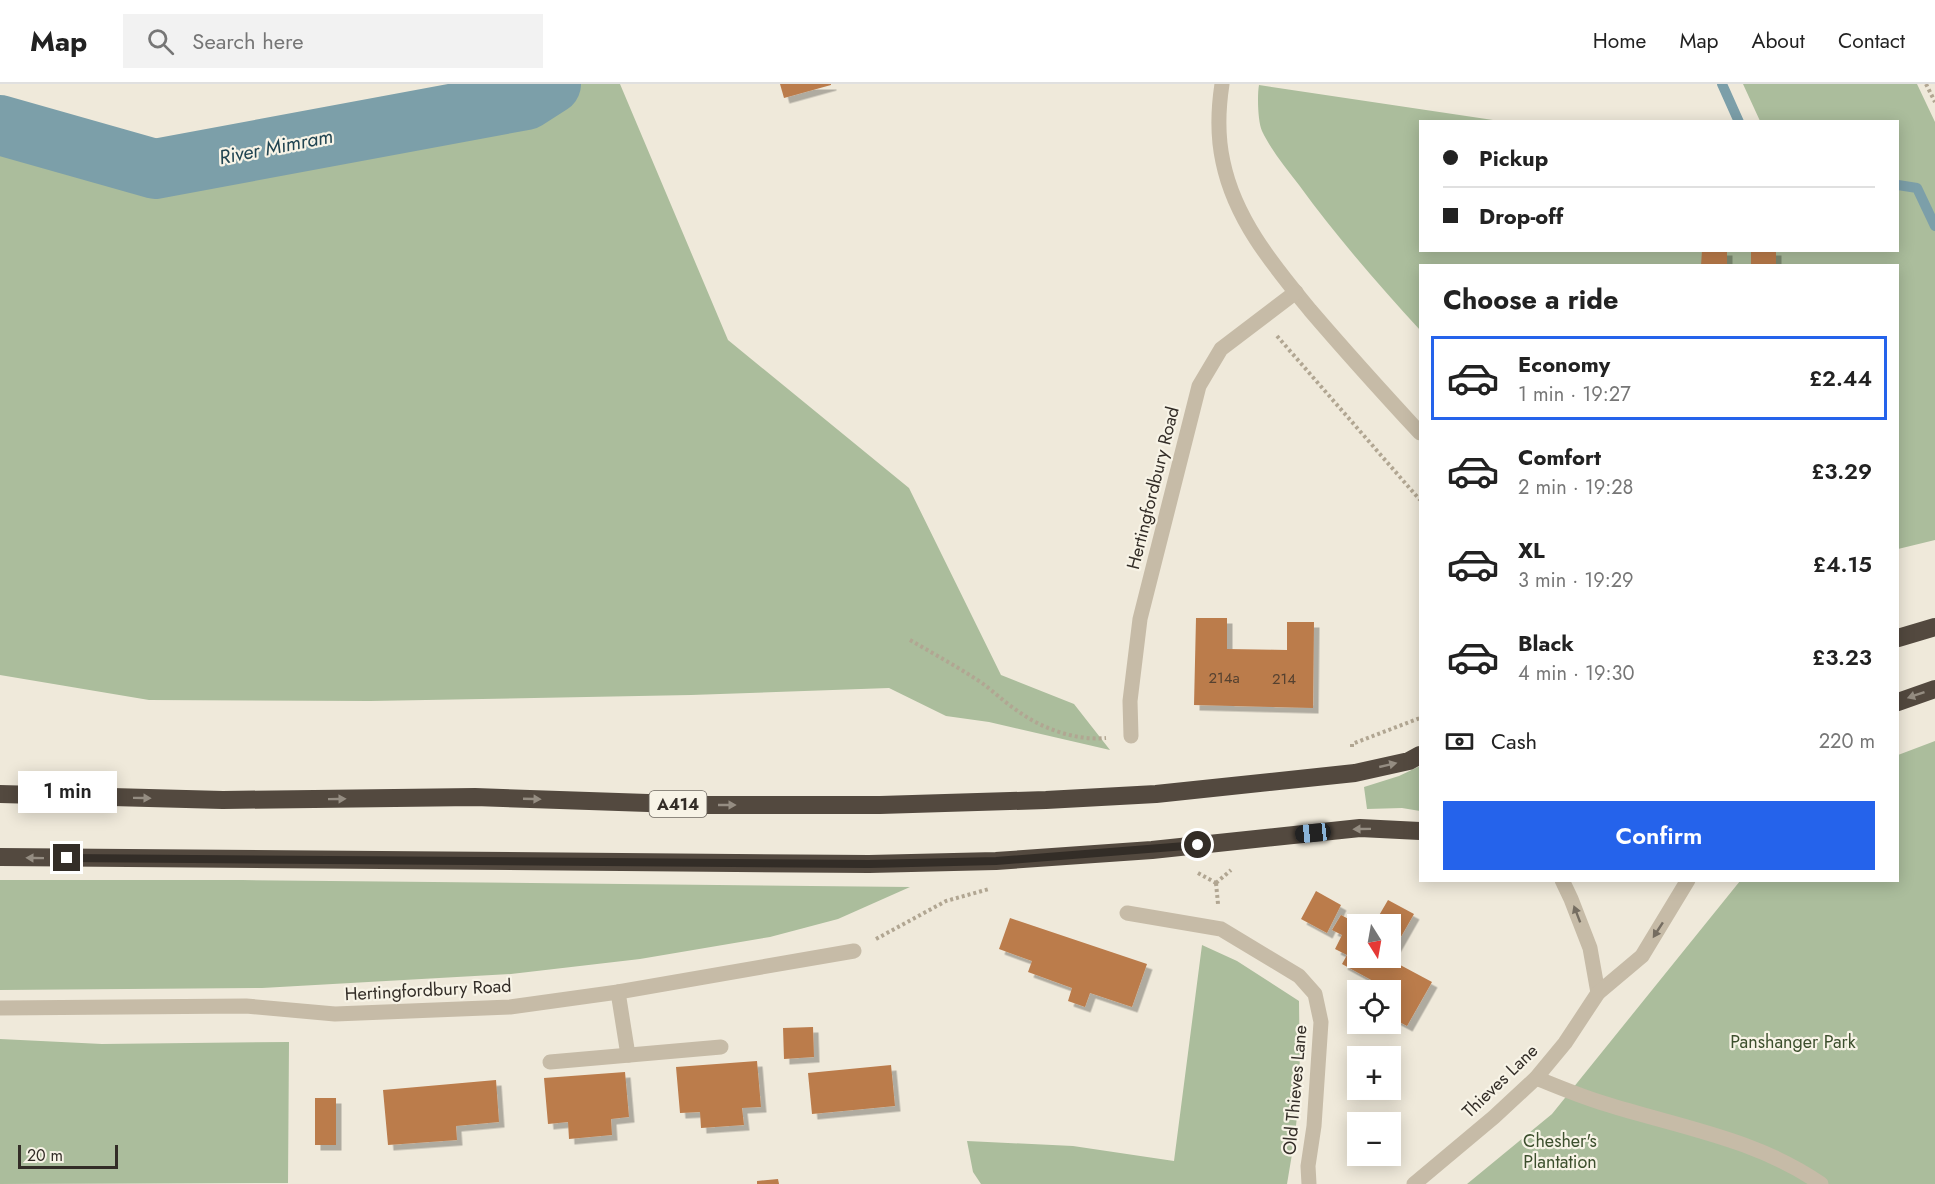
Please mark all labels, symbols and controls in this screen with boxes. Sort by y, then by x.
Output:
search box [123,14,543,68]
text: Map [30,21,87,62]
icon: search [144,25,177,58]
text: Search here [192,25,304,57]
text: Home [1593,26,1646,56]
text: Map [1679,26,1719,56]
text: About [1752,26,1805,56]
text: Contact [1838,26,1905,56]
water label: River Mimram [216,122,336,172]
text: Pickup [1479,142,1548,174]
text: Drop-off [1479,200,1563,232]
text: Choose a ride [1443,280,1618,319]
text: Economy [1518,348,1610,380]
icon: car [1446,351,1500,405]
text: £2.44 [1809,362,1872,394]
text: 1 min · 19:27 [1518,380,1631,409]
street label: Hertingfordbury Road [1120,404,1186,572]
text: Comfort [1518,441,1601,473]
icon: car [1446,444,1500,498]
text: £3.29 [1811,455,1872,487]
text: 2 min · 19:28 [1518,473,1634,502]
text: XL [1518,534,1545,566]
icon: car [1446,537,1500,591]
text: £4.15 [1813,548,1872,580]
text: 3 min · 19:29 [1518,566,1634,595]
text: Black [1518,627,1574,659]
icon: car [1446,630,1500,684]
text: £3.23 [1812,641,1872,673]
text: 4 min · 19:30 [1518,659,1634,688]
house number: 214a [1208,667,1240,689]
house number: 214 [1272,668,1296,690]
one-way arrow [1907,691,1925,701]
icon: cash [1443,725,1476,758]
text: Cash [1491,725,1537,757]
text: 220 m [1819,727,1875,756]
one-way arrow [1379,760,1398,770]
callout: 1 min [17,771,116,813]
text: 1 min [43,777,92,806]
road number: A414 [650,791,706,817]
one-way arrow [133,793,152,803]
one-way arrow [328,794,347,804]
one-way arrow [523,795,542,804]
one-way arrow [718,800,737,810]
button: Confirm [1443,801,1875,870]
car [1294,822,1332,844]
one-way arrow [1353,824,1372,833]
route start [1184,831,1211,858]
route end [53,844,80,871]
one-way arrow [25,853,44,863]
one-way arrow [1572,904,1582,922]
north arrow [1347,914,1401,968]
map controls [1347,914,1401,1166]
one-way arrow [1652,922,1663,939]
street label: Hertingfordbury Road [344,973,512,1007]
button: locate [1347,980,1401,1034]
street label: Old Thieves Lane [1276,1024,1314,1156]
park label: Panshanger Park [1730,1029,1856,1055]
street label: Thieves Lane [1456,1038,1544,1124]
button: + [1347,1046,1401,1100]
button: − [1347,1112,1401,1166]
park label: Chesher's Plantation [1523,1128,1597,1175]
scale bar [18,1142,118,1170]
text: 20 m [27,1144,63,1167]

